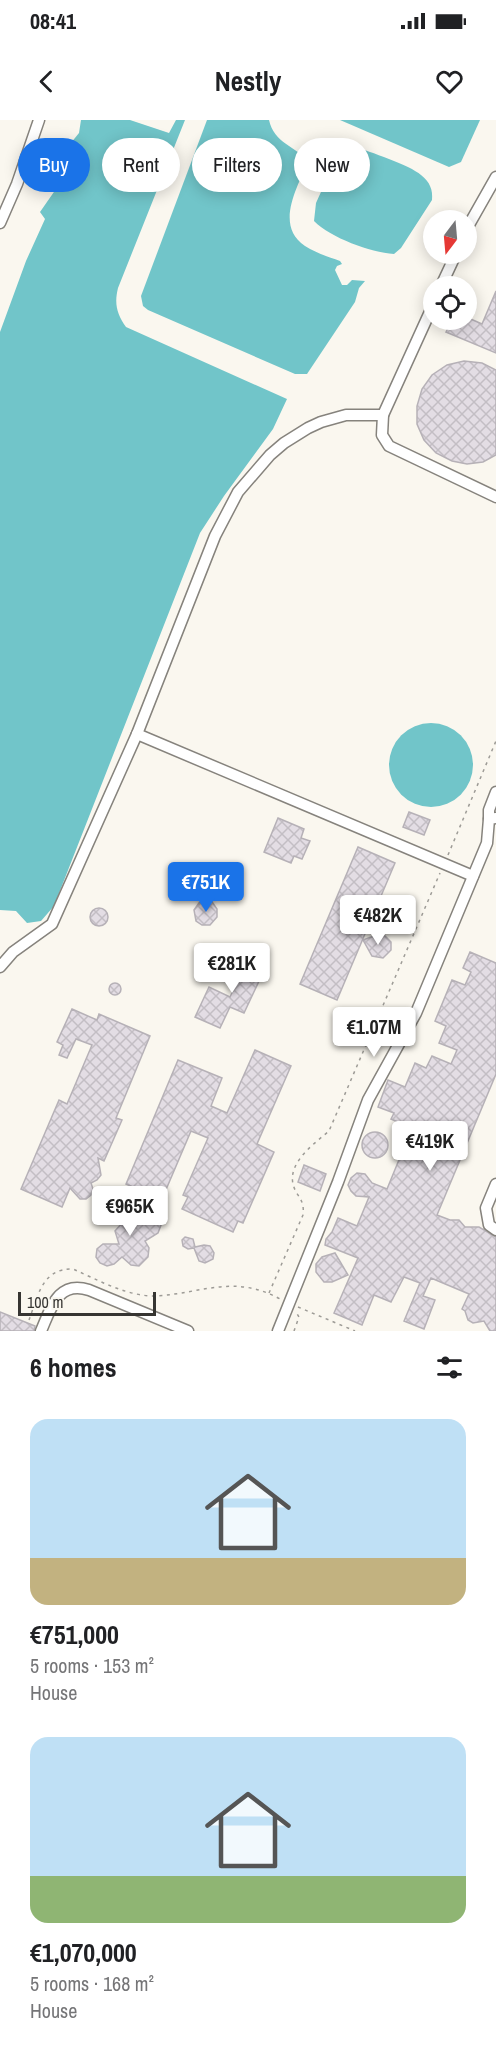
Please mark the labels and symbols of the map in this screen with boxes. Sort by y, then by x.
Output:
north arrow [423,210,477,264]
pin: €751K [164,862,248,913]
pin: €482K [336,895,420,946]
pin: €281K [190,943,274,994]
pin: €1.07M [325,1007,423,1058]
pin: €419K [388,1121,472,1172]
pin: €965K [88,1186,172,1237]
scale bar [18,1289,156,1316]

